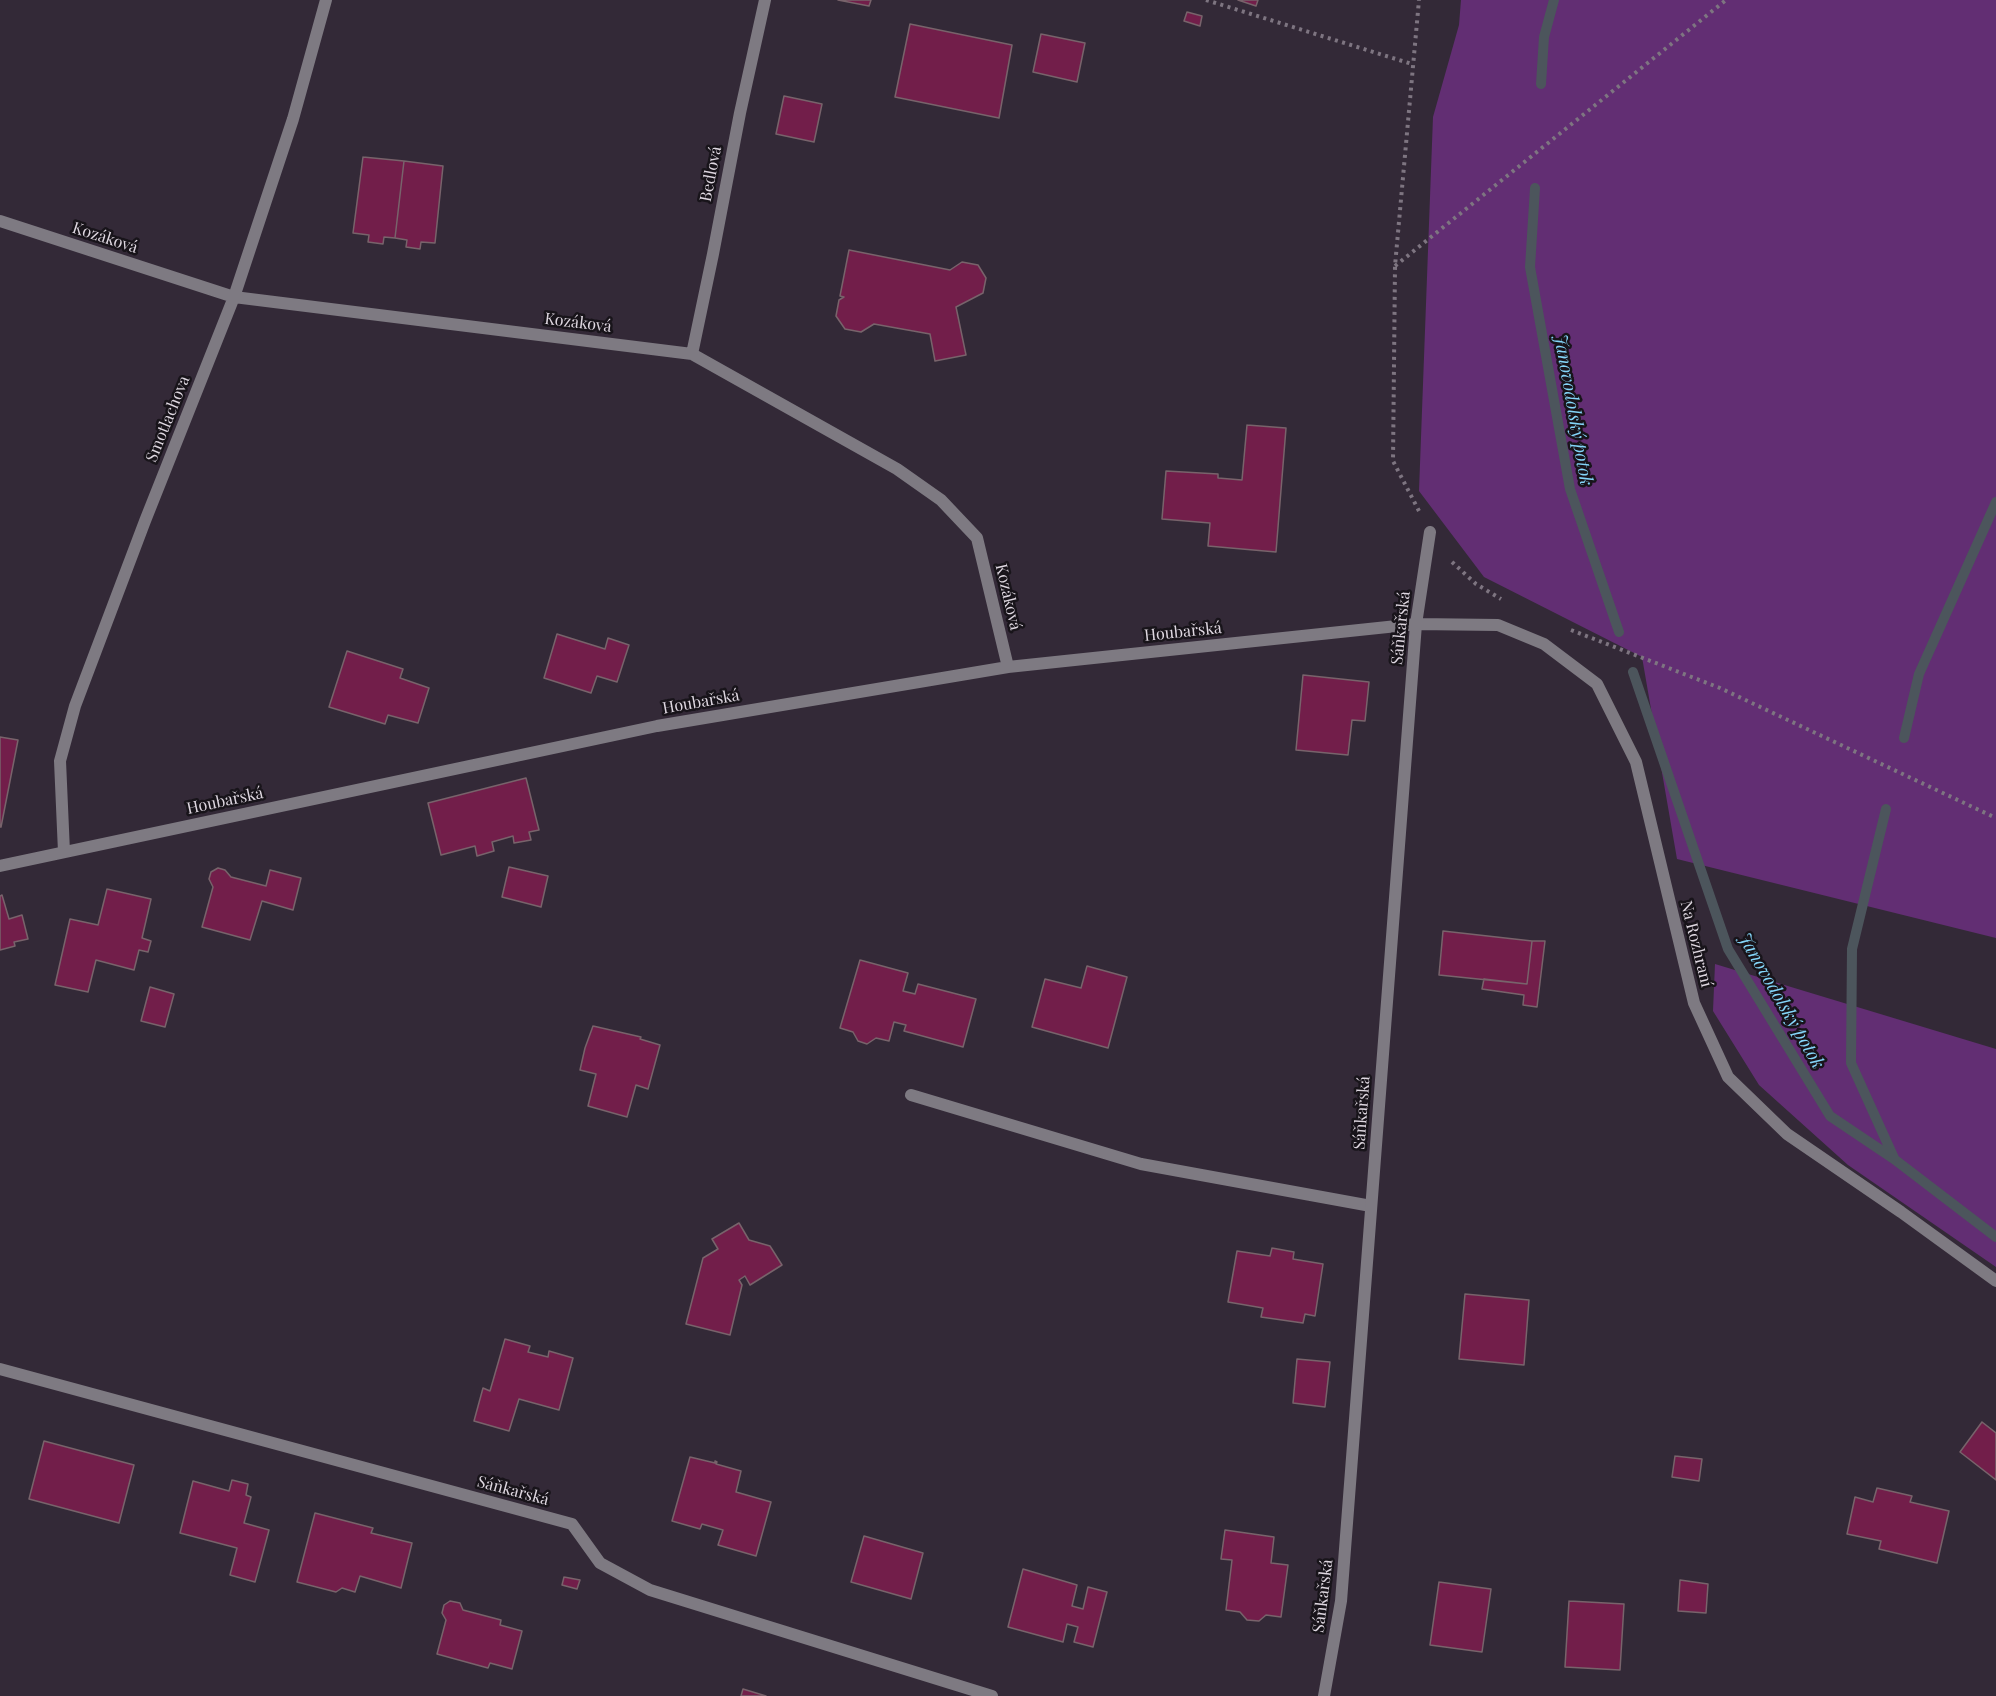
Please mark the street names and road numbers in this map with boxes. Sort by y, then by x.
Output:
street label: Bedlová [696,145,726,203]
street label: Kozáková [70,218,140,258]
street label: Kozáková [543,309,613,337]
street label: Smotlachova [142,373,194,465]
street label: Kozáková [991,562,1025,632]
street label: Sáňkařská [1388,590,1414,666]
street label: Houbařská [1143,618,1223,646]
street label: Houbařská [661,686,741,718]
street label: Houbařská [185,784,265,818]
street label: Na Rozhraní [1676,899,1716,989]
street label: Sáňkařská [1350,1076,1374,1150]
street label: Sáňkařská [475,1472,551,1510]
street label: Sáňkařská [1309,1558,1337,1634]

